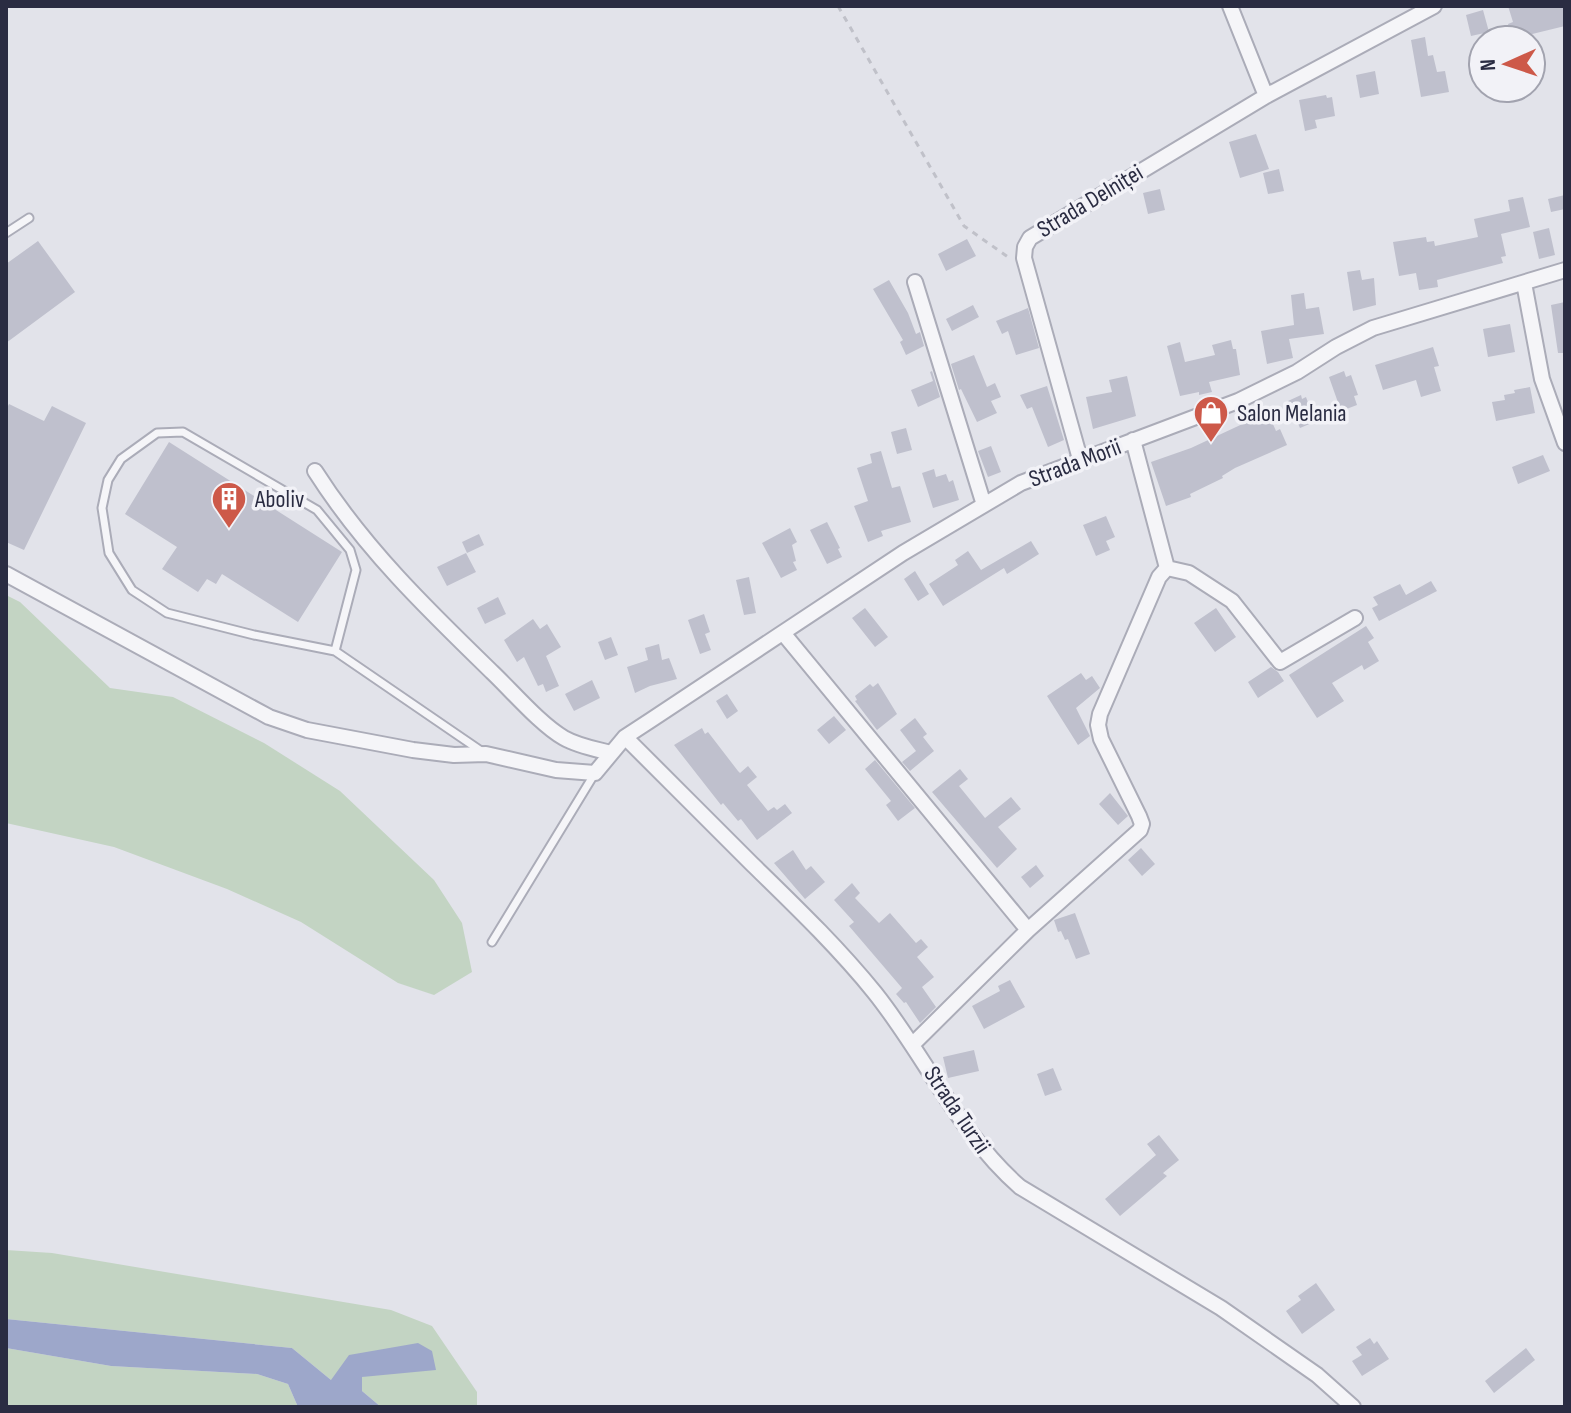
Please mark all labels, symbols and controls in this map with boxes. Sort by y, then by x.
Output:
north arrow [1467,24,1547,104]
text: N [1475,58,1502,72]
street label: Strada Delniței [1032,158,1148,244]
shop icon: Salon Melania [1192,394,1230,444]
place label: Salon Melania [1237,399,1347,428]
street label: Strada Morii [1025,432,1125,494]
building icon: Aboliv [210,480,248,530]
place label: Aboliv [254,485,304,514]
street label: Strada Turzii [917,1061,997,1159]

